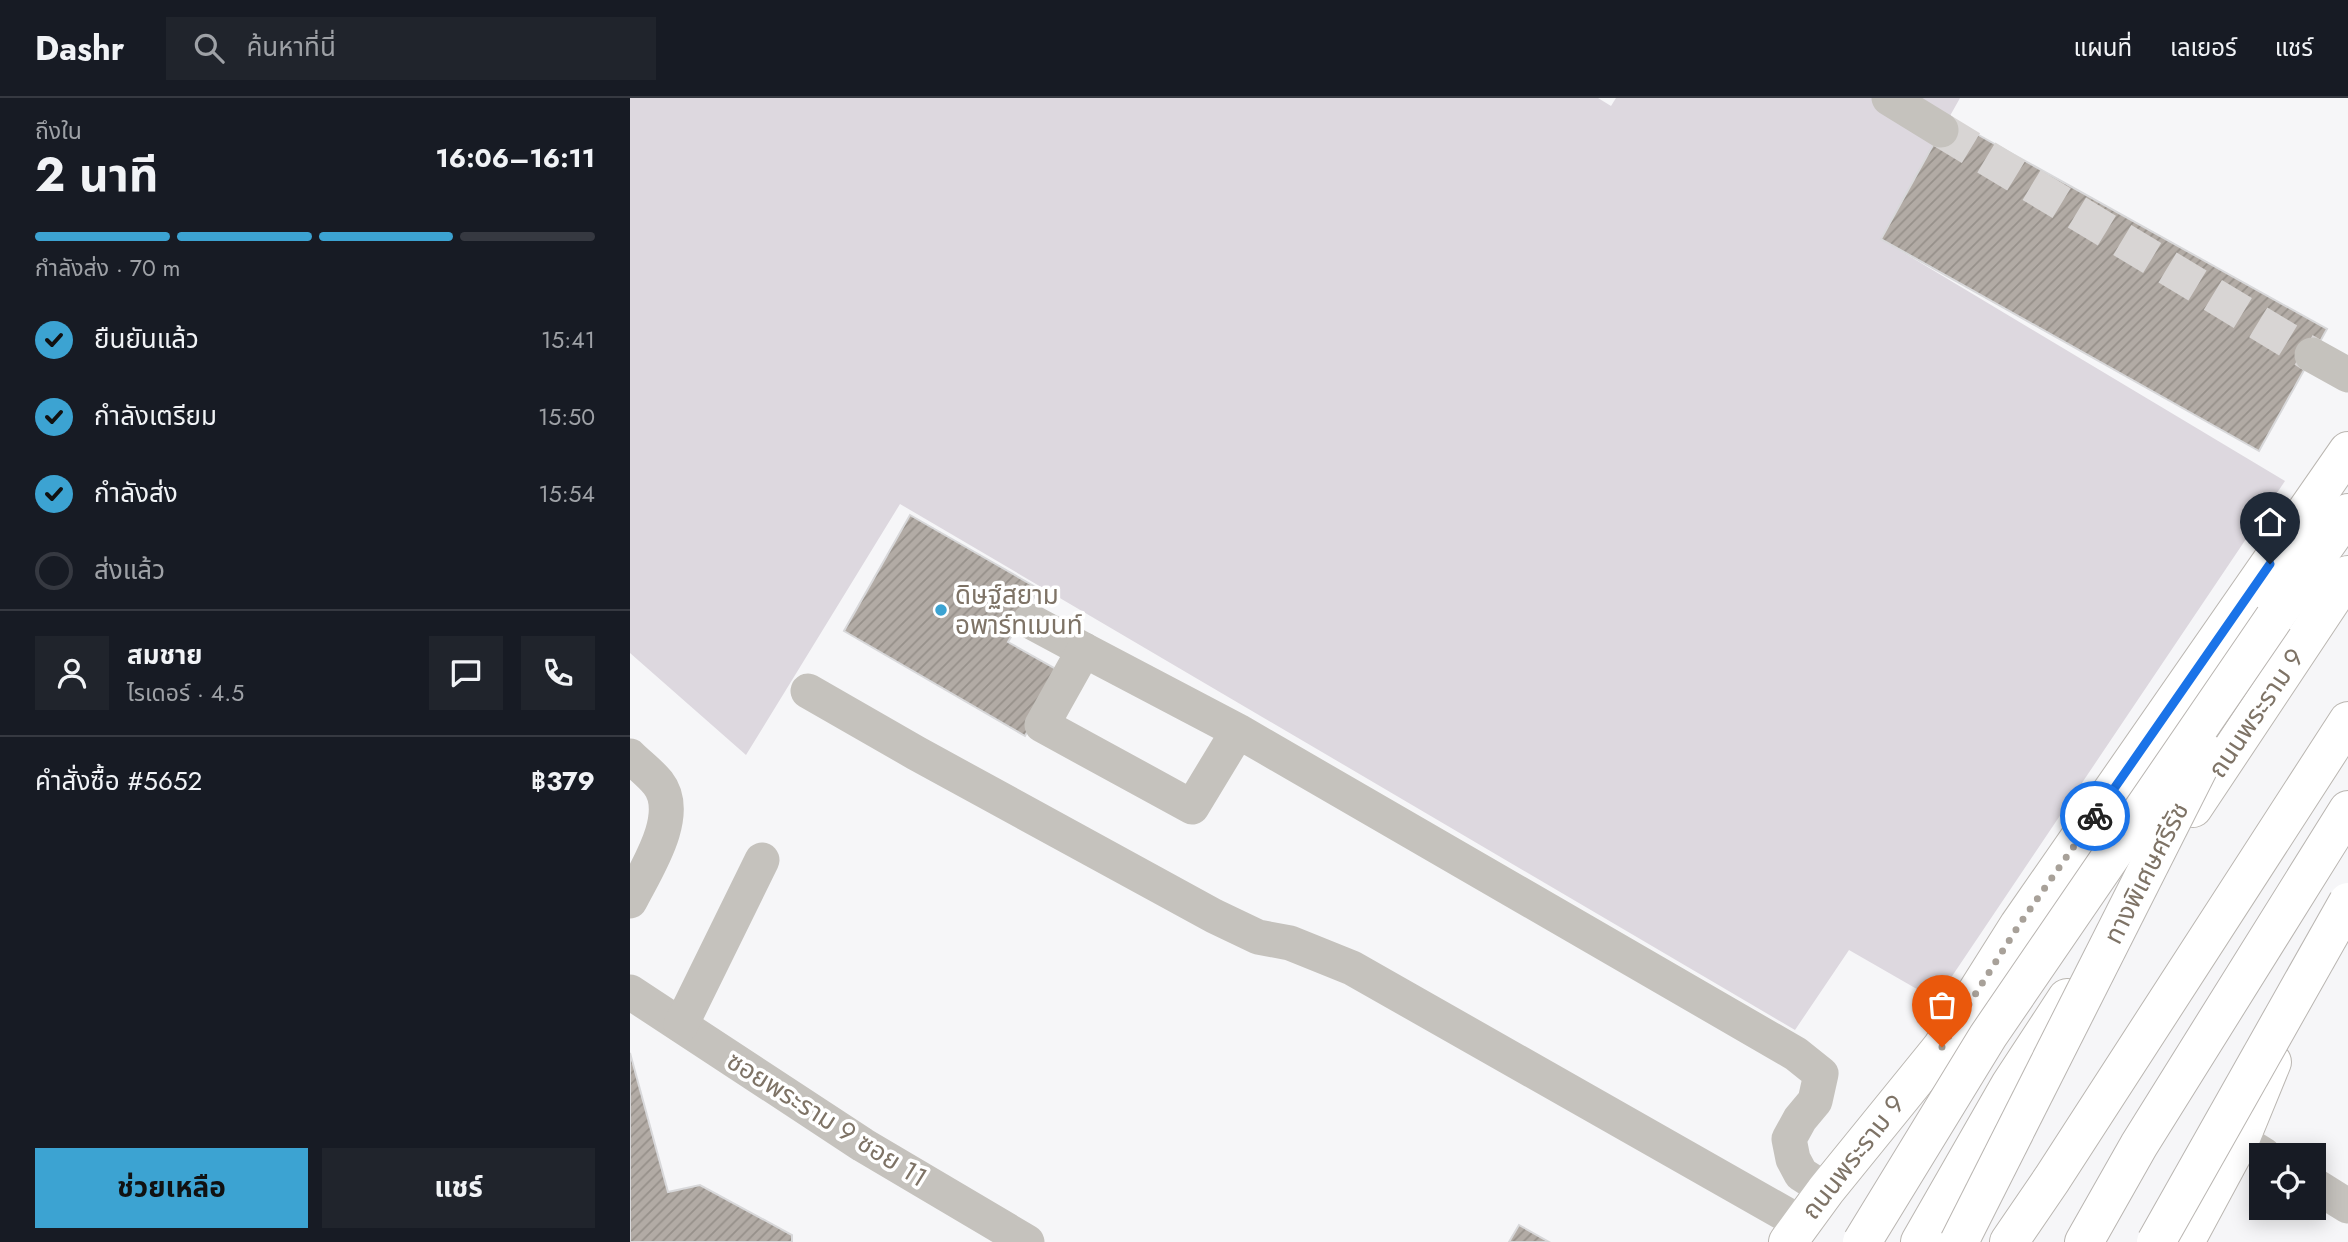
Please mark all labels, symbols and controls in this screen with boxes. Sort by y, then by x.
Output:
search box [166,17,656,80]
text: Dashr [35,25,124,72]
text: ค้นหาที่นี่ [246,28,336,66]
icon: search [190,29,228,67]
text: แผนที่ [2074,30,2132,65]
text: เลเยอร์ [2170,30,2237,65]
text: แชร์ [2275,30,2313,65]
text: ถึงใน [35,114,82,148]
text: 16:06–16:11 [436,139,595,177]
text: 2 นาที [35,142,158,208]
text: กำลังส่ง · 70 m [35,251,181,285]
text: ยืนยันแล้ว [94,320,199,358]
icon: check [35,321,73,359]
text: 15:41 [541,323,595,357]
text: กำลังเตรียม [94,397,217,435]
icon: check [35,398,73,436]
text: 15:50 [538,400,595,434]
text: กำลังส่ง [94,474,178,512]
icon: check [35,475,73,513]
text: 15:54 [538,477,595,511]
pin [2240,492,2300,564]
icon: home [2251,503,2289,541]
text: ส่งแล้ว [94,551,165,589]
place label: ดิษฐ์สยาม อพาร์ทเมนท์ [955,576,1082,644]
marker: ดิษฐ์สยาม อพาร์ทเมนท์ [933,602,949,618]
button: person [35,636,109,710]
text: สมชาย [127,636,203,674]
button: chat [429,636,503,710]
button: phone [521,636,595,710]
street label: ถนนพระราม 9 [2199,641,2313,785]
text: ไรเดอร์ · 4.5 [127,676,244,710]
text: คำสั่งซื้อ #5652 [35,762,202,800]
text: ฿379 [531,762,595,800]
courier [2060,781,2130,851]
street label: ทางพิเศษศรีรัช [2094,795,2198,951]
icon: bike [2076,797,2114,835]
pin [1912,975,1972,1047]
icon: bag [1923,986,1961,1024]
street label: ซอยพระราม 9 ซอย 11 [719,1042,935,1196]
street label: ถนนพระราม 9 [1792,1087,1914,1227]
map controls [2249,1143,2326,1220]
button: locate [2249,1143,2326,1220]
button: ช่วยเหลือ [35,1148,308,1228]
button: แชร์ [322,1148,595,1228]

